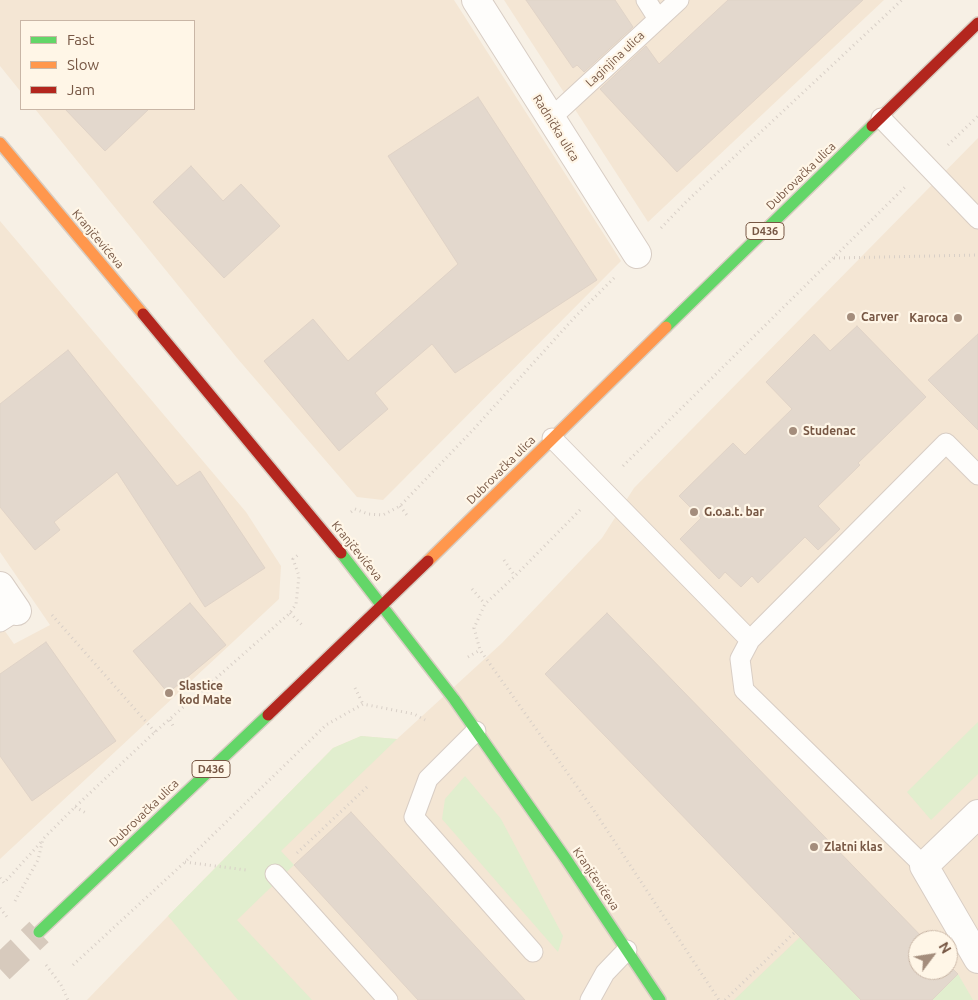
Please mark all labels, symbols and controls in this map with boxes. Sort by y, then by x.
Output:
legend [20,20,195,110]
street label: Laginjina ulica [583,28,647,90]
text: Fast [67,31,94,48]
text: Slow [67,56,99,73]
text: Jam [67,81,95,98]
street label: Radnička ulica [530,92,582,164]
street label: Dubrovačka ulica [763,139,839,213]
street label: Kranjčevićeva [69,206,127,272]
road number: D436 [746,222,784,240]
place label: Carver [861,310,899,324]
marker: Carver [845,311,857,323]
place label: Karoca [909,311,948,325]
marker: Karoca [952,312,964,324]
place label: Studenac [803,424,856,438]
marker: Studenac [787,425,799,437]
street label: Dubrovačka ulica [464,433,538,507]
place label: G.o.a.t. bar [704,505,764,519]
marker: G.o.a.t. bar [688,506,700,518]
street label: Kranjčevićeva [328,518,386,584]
place label: Slastice kod Mate [179,679,232,707]
marker: Slastice kod Mate [163,687,175,699]
road number: D436 [192,761,230,778]
street label: Dubrovačka ulica [106,776,182,850]
place label: Zlatni klas [824,840,883,854]
marker: Zlatni klas [808,841,820,853]
street label: Kranjčevićeva [570,845,622,913]
north arrow [908,930,958,980]
text: N [935,939,955,956]

